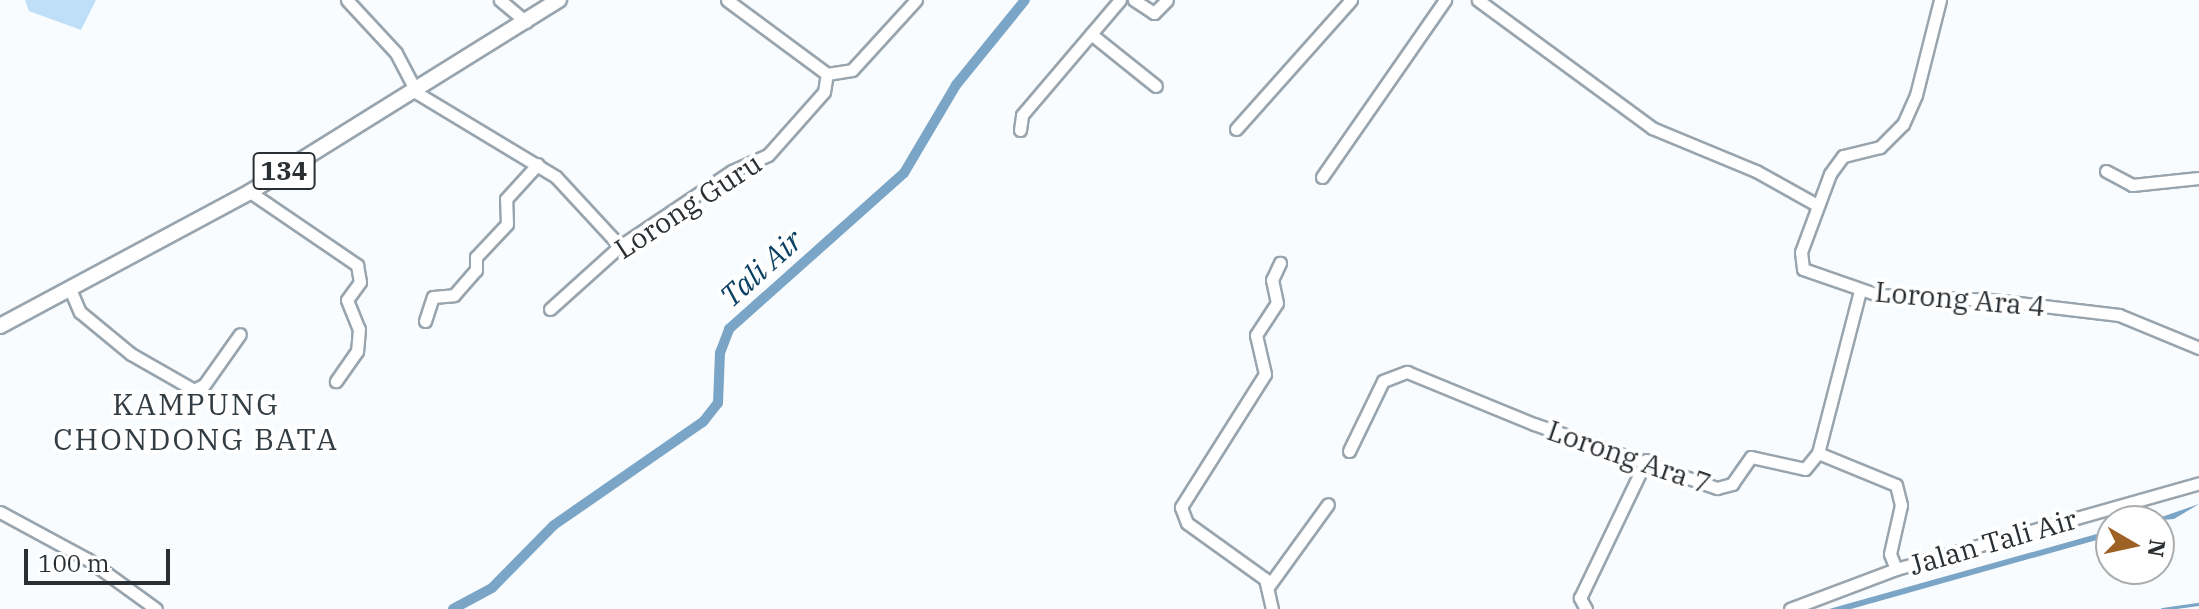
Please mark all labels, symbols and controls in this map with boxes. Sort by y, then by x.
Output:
street label: Lorong Guru [608,146,768,266]
road number: 134 [252,149,316,193]
water label: Tali Air [712,222,810,314]
street label: Lorong Ara 4 [1874,275,2046,323]
district label: KAMPUNG CHONDONG BATA [53,386,339,456]
street label: Lorong Ara 7 [1543,413,1715,501]
street label: Jalan Tali Air [1905,502,2081,582]
north arrow [2095,505,2175,585]
scale bar [28,533,174,583]
text: N [2142,538,2173,559]
text: 100 m [38,547,110,579]

